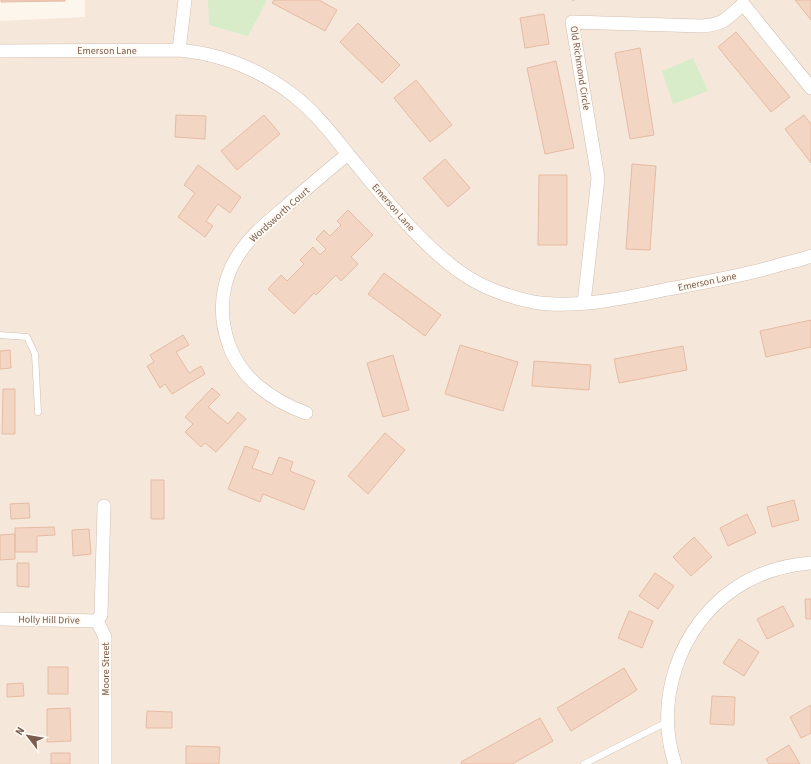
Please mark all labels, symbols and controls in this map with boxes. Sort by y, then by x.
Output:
street label: Old Richmond Circle [566,25,594,111]
street label: Emerson Lane [77,44,137,58]
street label: Emerson Lane [368,181,418,235]
street label: Wordsworth Court [246,183,313,246]
street label: Emerson Lane [677,269,738,295]
street label: Holly Hill Drive [18,612,80,628]
street label: Moore Street [99,642,113,696]
north arrow [8,716,48,756]
text: N [12,724,28,738]

